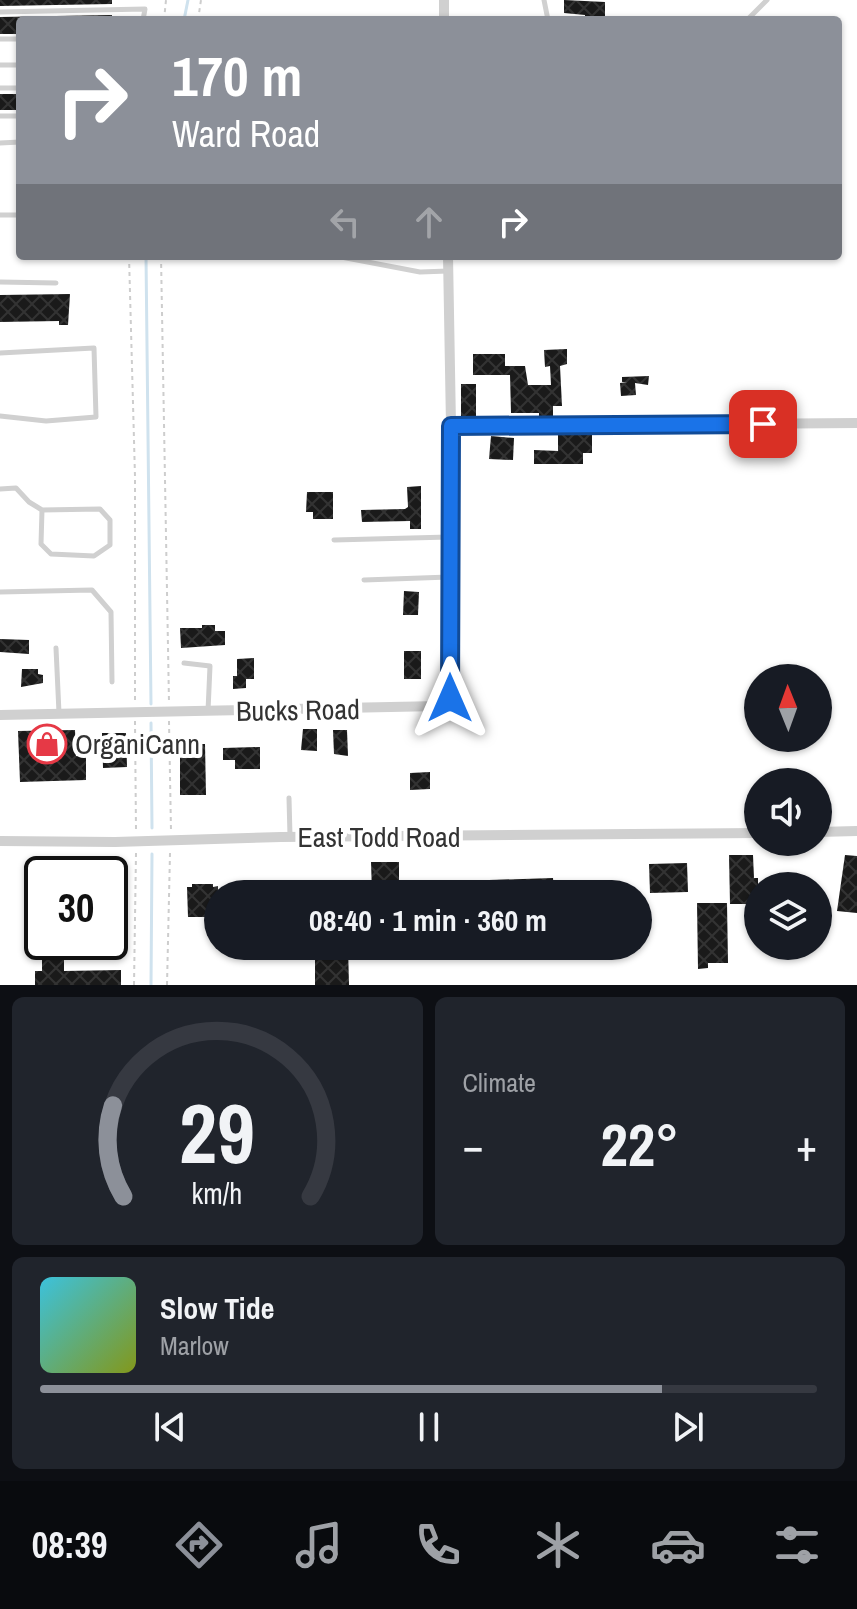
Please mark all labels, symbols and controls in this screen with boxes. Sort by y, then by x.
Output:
text: 170 m [172,38,302,113]
icon: right [40,48,144,152]
text: Ward Road [172,110,320,158]
icon: left [323,200,367,244]
icon: ahead [407,200,451,244]
icon: right [491,200,535,244]
pin [729,390,797,458]
icon: arrive [741,402,785,446]
position arrow [408,656,492,740]
north arrow [744,664,832,752]
map controls [744,664,832,960]
street label: Bucks Road [236,690,360,730]
shop icon: OrganiCann [26,723,68,765]
place label: OrganiCann [75,725,200,763]
button: sound [744,768,832,856]
street label: East Todd Road [298,818,461,856]
speed limit sign: 30 [24,856,128,960]
button: layers [744,872,832,960]
text: 08:40 · 1 min · 360 m [309,900,547,940]
text: Climate [463,1065,536,1100]
text: 29 [179,1077,255,1189]
text: 22° [600,1104,679,1185]
text: − [463,1115,484,1175]
text: + [796,1115,817,1175]
text: km/h [192,1174,243,1213]
text: Slow Tide [160,1288,274,1328]
text: Marlow [160,1328,229,1363]
icon: previous [148,1405,192,1449]
icon: pause [407,1405,451,1449]
icon: next [666,1405,710,1449]
icon: directions [171,1517,227,1573]
icon: music [291,1517,347,1573]
icon: phone [410,1517,466,1573]
icon: climate [530,1517,586,1573]
icon: car [650,1517,706,1573]
icon: filters [769,1517,825,1573]
text: 08:39 [32,1521,107,1569]

